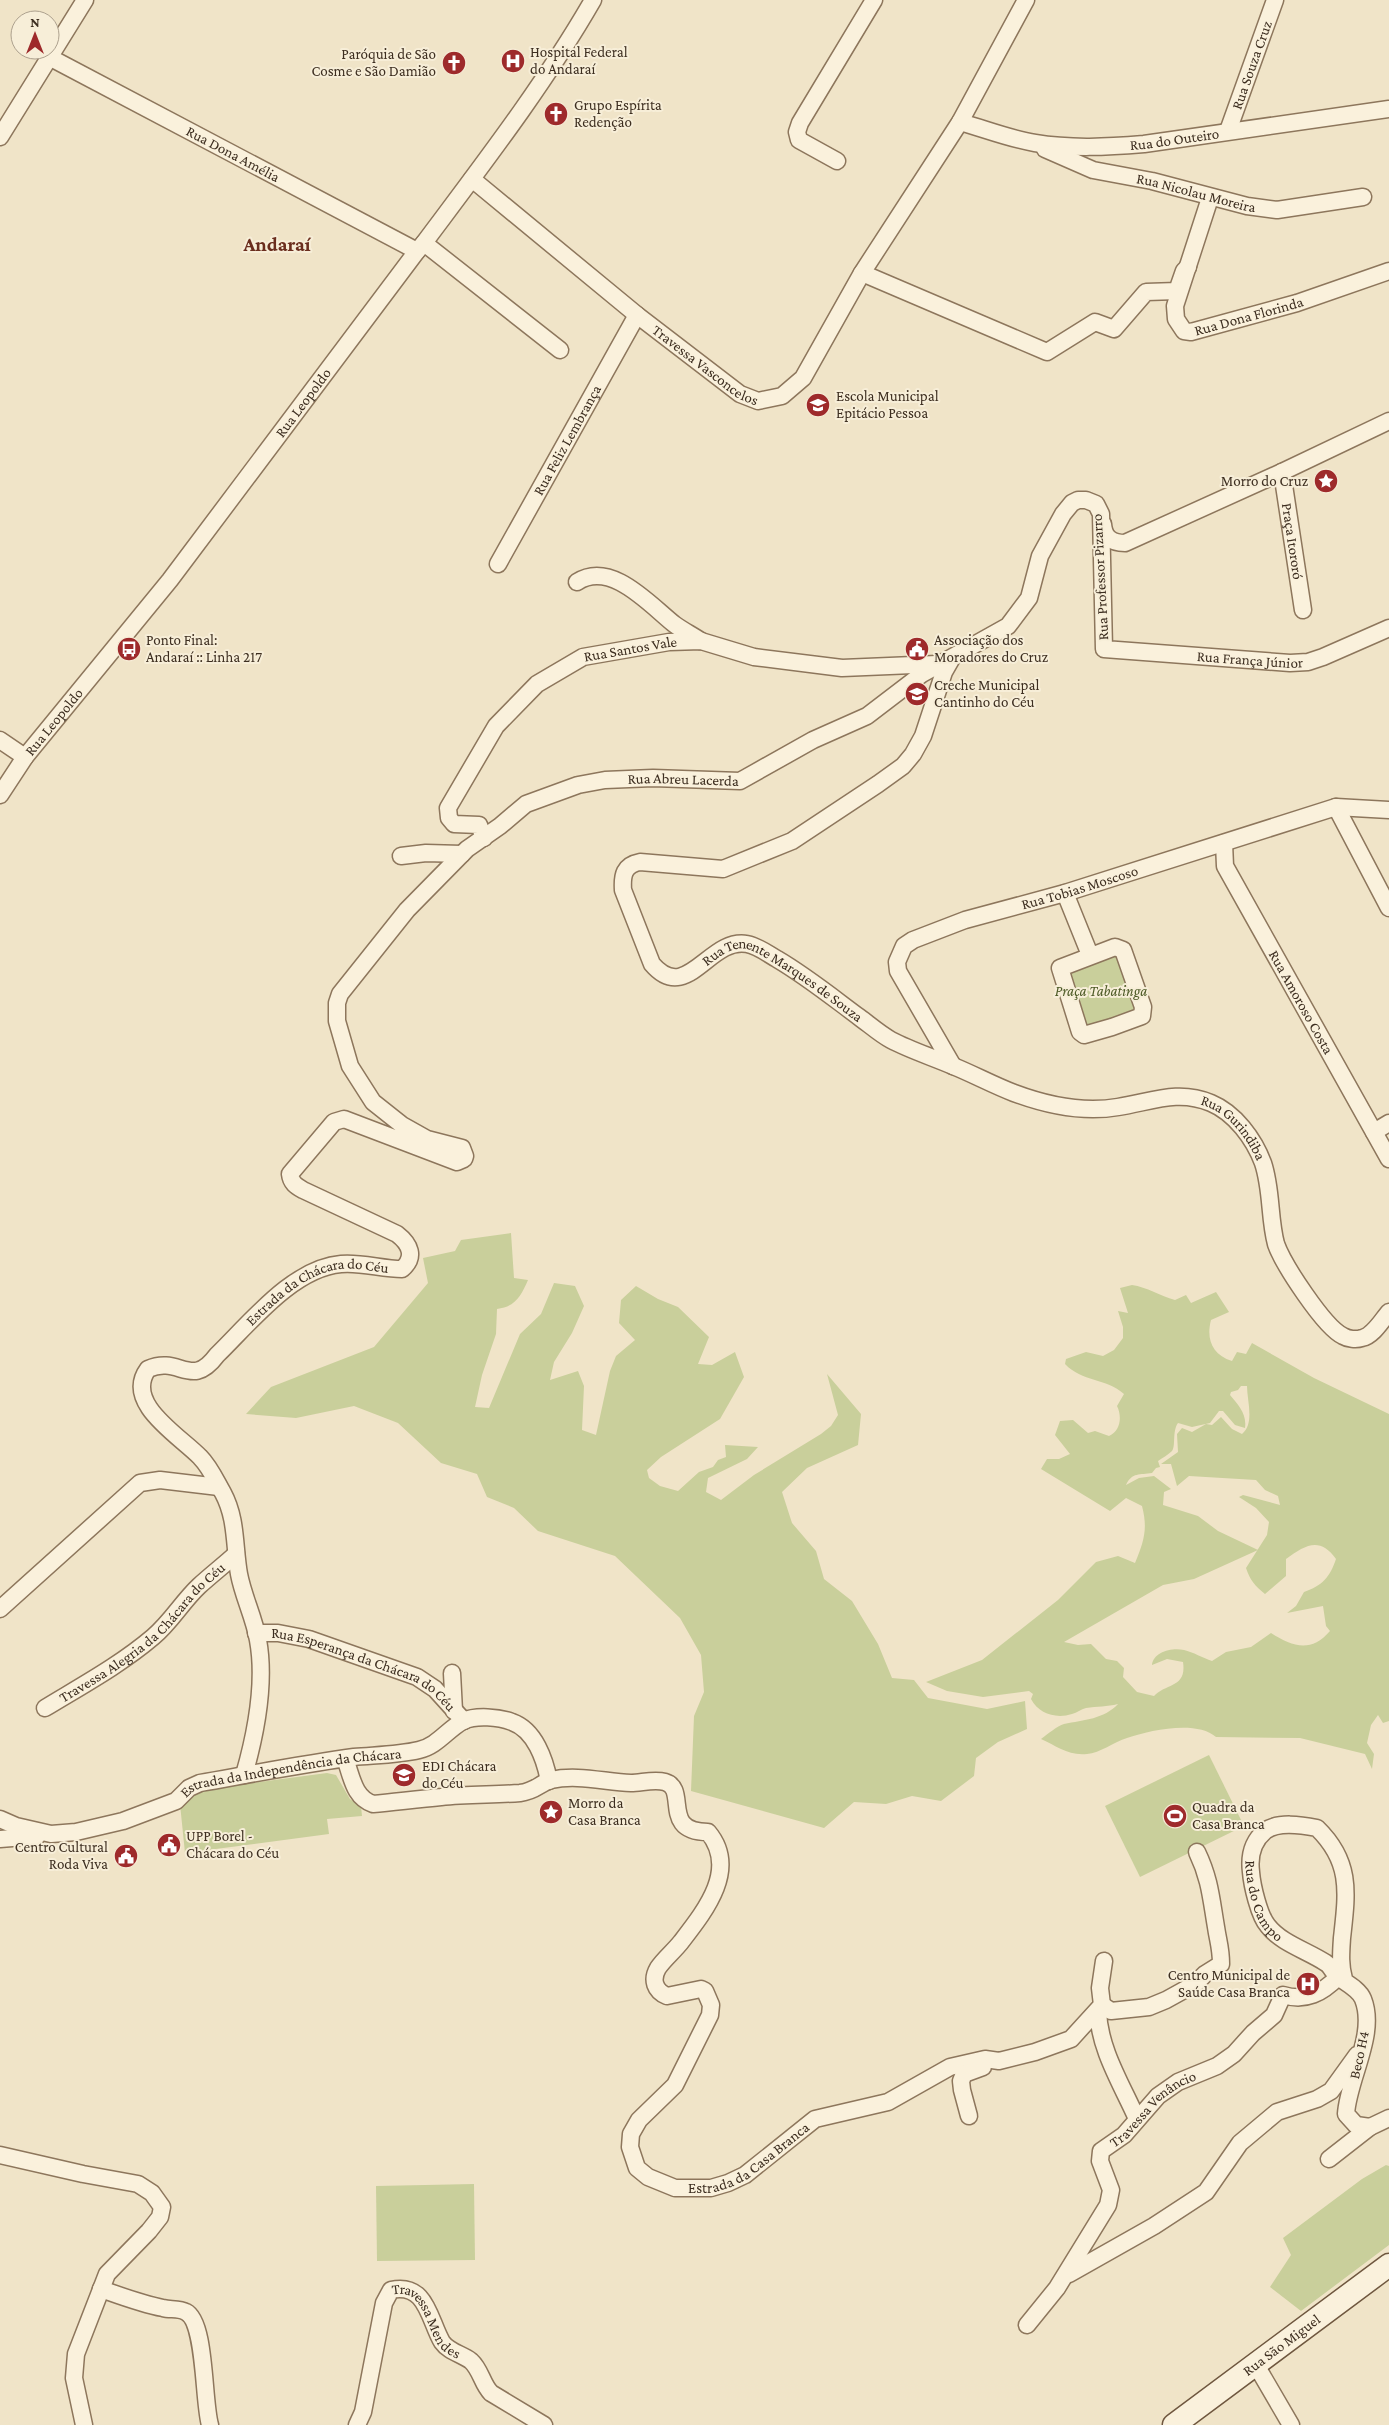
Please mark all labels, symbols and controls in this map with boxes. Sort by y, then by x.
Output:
north arrow [10,10,60,60]
text: N [30,14,40,30]
street label: Rua Souza Cruz [1228,19,1275,112]
place label: Hospital Federal do Andaraí [530,44,628,77]
place label: Paróquia de São Cosme e São Damião [312,46,436,79]
hospital icon: Hospital Federal do Andaraí [500,48,526,74]
church icon: Paróquia de São Cosme e São Damião [441,50,467,76]
place label: Grupo Espírita Redenção [574,97,662,131]
church icon: Grupo Espírita Redenção [543,101,569,127]
street label: Rua Dona Amélia [184,123,282,185]
street label: Rua do Outeiro [1129,125,1220,153]
street label: Rua Nicolau Moreira [1135,170,1257,215]
district label: Andaraí [242,233,312,255]
street label: Rua Dona Florinda [1193,293,1305,339]
street label: Travessa Vasconcelos [649,322,761,408]
street label: Rua Leopoldo [272,365,334,440]
street label: Rua Feliz Lembrança [530,382,604,498]
place label: Escola Municipal Epitácio Pessoa [836,388,939,422]
school or university icon: Escola Municipal Epitácio Pessoa [805,392,831,418]
place icon: Morro do Cruz [1313,468,1339,494]
place label: Morro do Cruz [1221,473,1308,489]
street label: Praça Itororó [1279,502,1306,581]
street label: Rua Professor Pizarro [1089,513,1111,641]
place label: Ponto Final: Andaraí :: Linha 217 [146,632,262,665]
place label: Associação dos Moradores do Cruz [934,632,1048,665]
street label: Rua Santos Vale [583,634,678,665]
bus stop icon: Ponto Final: Andaraí :: Linha 217 [116,636,142,662]
public building icon: Associação dos Moradores do Cruz [904,636,930,662]
street label: Rua França Júnior [1196,648,1304,671]
place label: Creche Municipal Cantinho do Céu [934,677,1039,710]
school or university icon: Creche Municipal Cantinho do Céu [904,681,930,707]
street label: Rua Leopoldo [22,685,86,759]
street label: Rua Abreu Lacerda [627,770,739,789]
street label: Rua Tobias Moscoso [1020,862,1140,912]
street label: Rua Tenente Marques de Souza [699,935,866,1025]
street label: Rua Amoroso Costa [1266,947,1337,1057]
park label: Praça Tabatinga [1055,983,1147,1000]
street label: Rua Gurindiba [1199,1092,1269,1163]
street label: Estrada da Chácara do Céu [243,1256,390,1329]
street label: Travessa Alegria da Chácara do Céu [56,1559,228,1706]
street label: Rua Esperança da Chácara do Céu [271,1625,459,1714]
street label: Estrada da Independência da Chácara [177,1745,402,1800]
place label: EDI Chácara do Céu [422,1758,497,1791]
school or university icon: EDI Chácara do Céu [391,1762,417,1788]
place label: Morro da Casa Branca [568,1795,641,1828]
place icon: Morro da Casa Branca [538,1799,564,1825]
place label: Quadra da Casa Branca [1192,1799,1265,1832]
sports icon: Quadra da Casa Branca [1162,1803,1188,1829]
place label: UPP Borel - Chácara do Céu [186,1828,279,1861]
public building icon: UPP Borel - Chácara do Céu [156,1832,182,1858]
place label: Centro Cultural Roda Viva [15,1839,108,1872]
public building icon: Centro Cultural Roda Viva [113,1843,139,1869]
street label: Rua do Campo [1243,1860,1286,1945]
place label: Centro Municipal de Saúde Casa Branca [1168,1967,1290,2000]
hospital icon: Centro Municipal de Saúde Casa Branca [1295,1971,1321,1997]
street label: Beco H4 [1346,2030,1372,2080]
street label: Travessa Venâncio [1107,2068,1198,2150]
street label: Estrada da Casa Branca [688,2119,812,2196]
street label: Travessa Mendes [391,2281,463,2362]
street label: Rua São Miguel [1240,2311,1323,2379]

